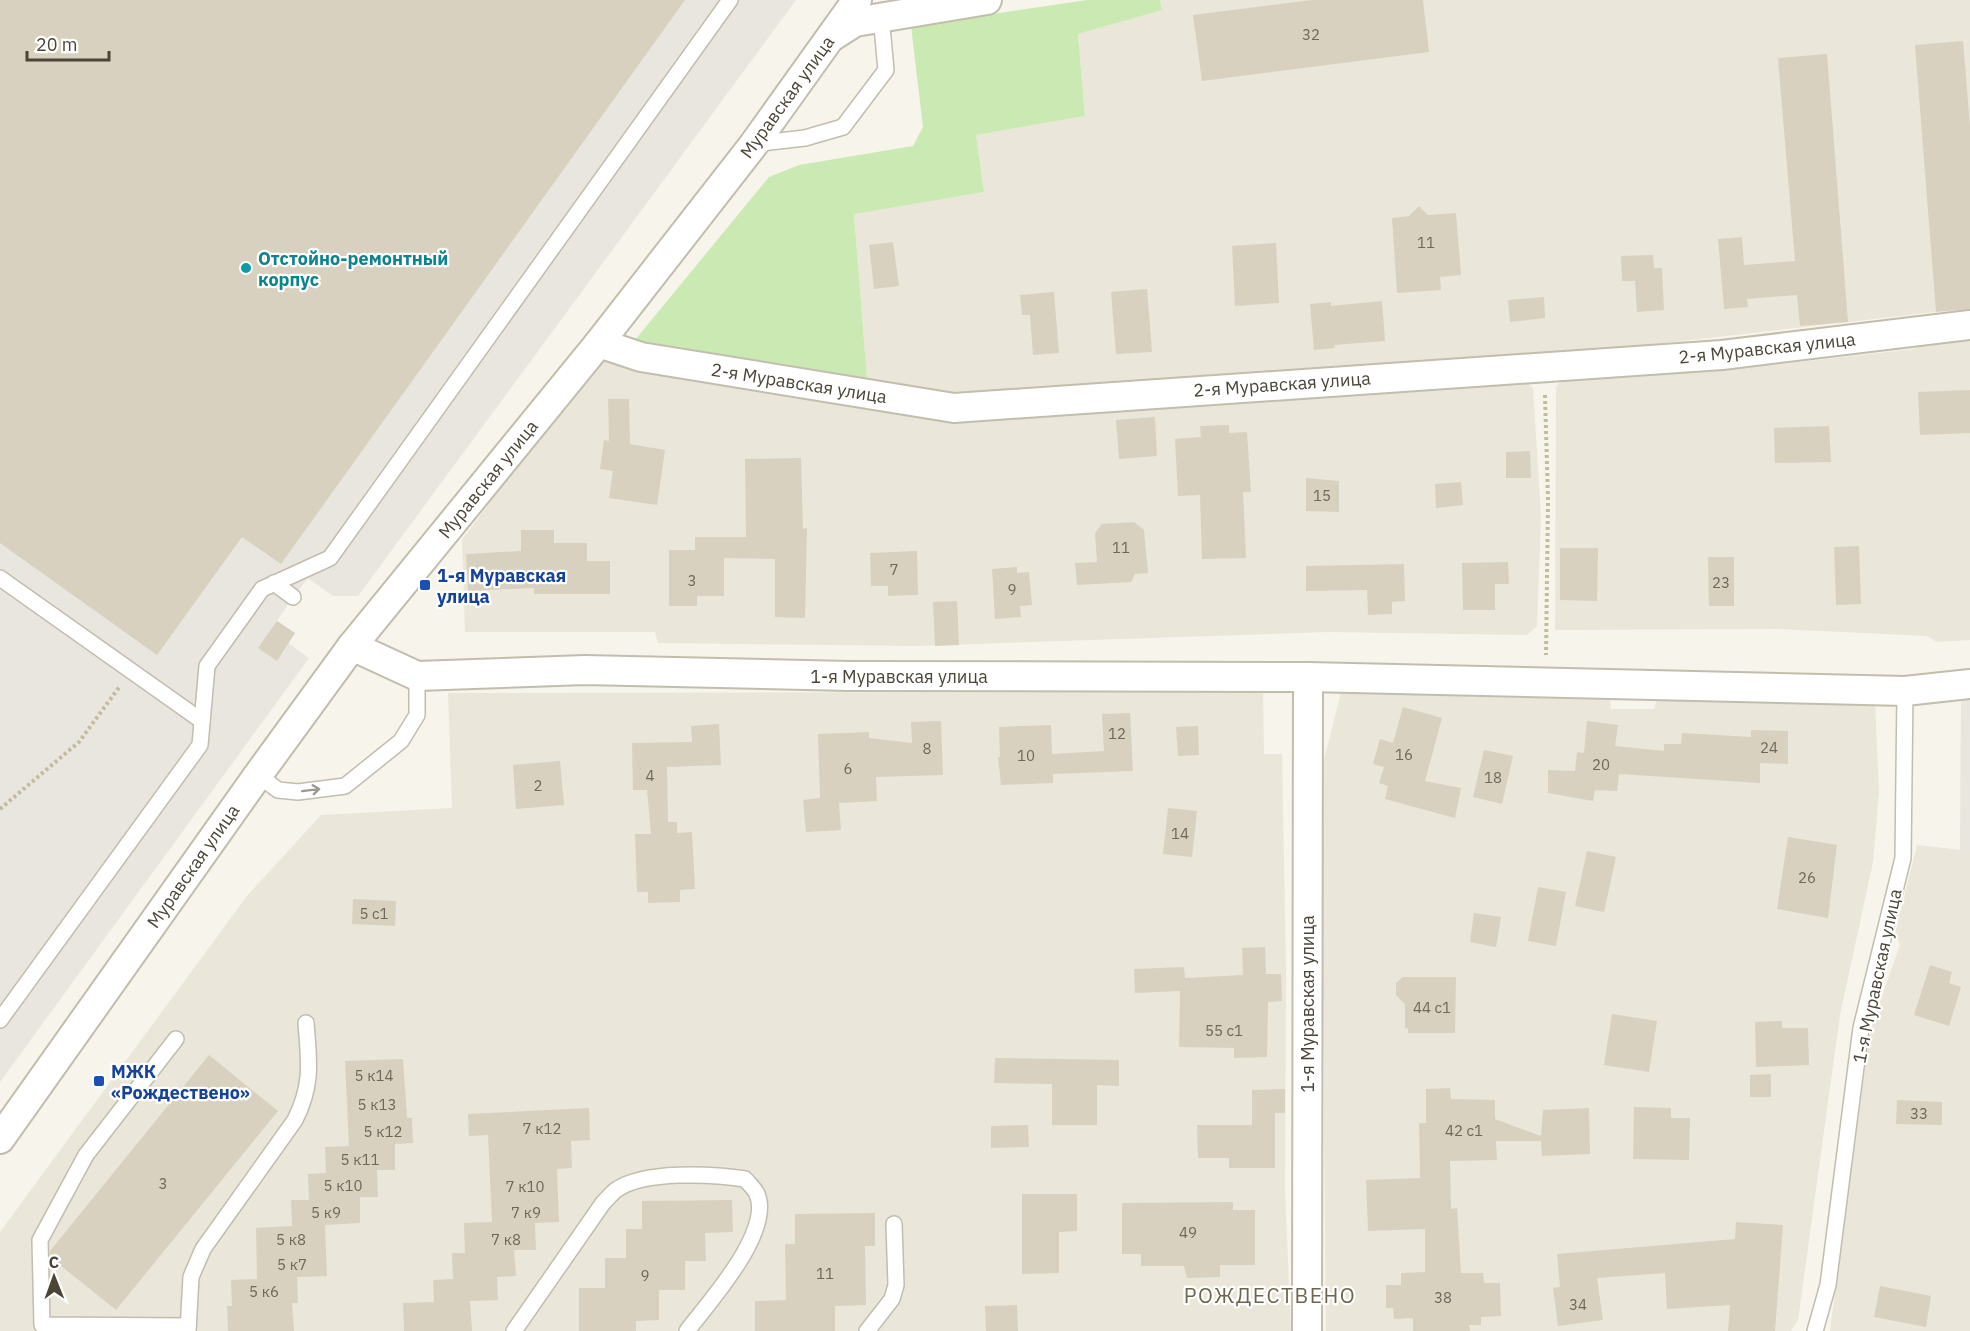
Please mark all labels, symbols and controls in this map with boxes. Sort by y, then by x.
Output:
scale bar [27,24,110,62]
house number: 32 [1302,25,1320,44]
street label: Муравская улица [735,31,839,163]
text: 20 m [36,33,78,56]
house number: 11 [1417,233,1435,252]
place label: Отстойно-ремонтный корпус [258,247,448,291]
marker: Отстойно-ремонтный корпус [239,261,253,275]
street label: 2-я Муравская улица [1677,327,1857,369]
street label: 2-я Муравская улица [709,358,889,408]
street label: 2-я Муравская улица [1193,366,1372,402]
street label: Муравская улица [433,415,543,543]
house number: 15 [1313,486,1331,505]
house number: 11 [1112,538,1130,557]
house number: 7 [889,560,899,579]
place label: 1-я Муравская улица [437,564,566,608]
house number: 3 [687,571,697,590]
house number: 23 [1712,573,1730,592]
marker: 1-я Муравская улица [418,578,432,592]
house number: 9 [1007,580,1017,599]
street label: 1-я Муравская улица [810,665,988,688]
house number: 12 [1108,724,1126,743]
house number: 24 [1760,738,1778,757]
house number: 8 [922,739,932,758]
house number: 16 [1395,745,1413,764]
house number: 10 [1017,746,1035,765]
house number: 20 [1592,755,1610,774]
house number: 6 [843,759,853,778]
house number: 4 [645,766,655,785]
house number: 18 [1484,768,1502,787]
house number: 2 [533,776,543,795]
one-way arrow [301,785,320,796]
street label: Муравская улица [142,799,244,932]
house number: 14 [1171,824,1189,843]
house number: 26 [1798,868,1816,887]
street label: 1-я Муравская улица [1847,886,1907,1065]
house number: 5 с1 [359,904,389,923]
street label: 1-я Муравская улица [1296,915,1319,1093]
house number: 44 с1 [1413,998,1451,1017]
house number: 55 с1 [1205,1021,1243,1040]
place label: МЖК «Рождествено» [111,1060,250,1104]
house number: 5 к14 [355,1066,393,1085]
marker: МЖК «Рождествено» [92,1074,106,1088]
house number: 5 к13 [358,1095,396,1114]
house number: 33 [1910,1104,1928,1123]
house number: 7 к12 [523,1119,561,1138]
house number: 42 с1 [1445,1121,1483,1140]
house number: 5 к12 [364,1122,402,1141]
house number: 5 к11 [341,1150,379,1169]
house number: 3 [158,1174,168,1193]
house number: 5 к10 [324,1176,362,1195]
house number: 7 к10 [506,1177,544,1196]
house number: 5 к9 [311,1203,341,1222]
house number: 7 к9 [511,1203,541,1222]
house number: 49 [1179,1223,1197,1242]
house number: 5 к8 [276,1230,306,1249]
house number: 7 к8 [491,1230,521,1249]
north arrow [24,1247,84,1307]
text: С [48,1252,59,1272]
house number: 5 к7 [277,1255,307,1274]
house number: 11 [816,1264,834,1283]
house number: 9 [640,1266,650,1285]
district label: РОЖДЕСТВЕНО [1184,1281,1356,1309]
house number: 5 к6 [249,1282,279,1301]
house number: 38 [1434,1288,1452,1307]
house number: 34 [1569,1295,1587,1314]

